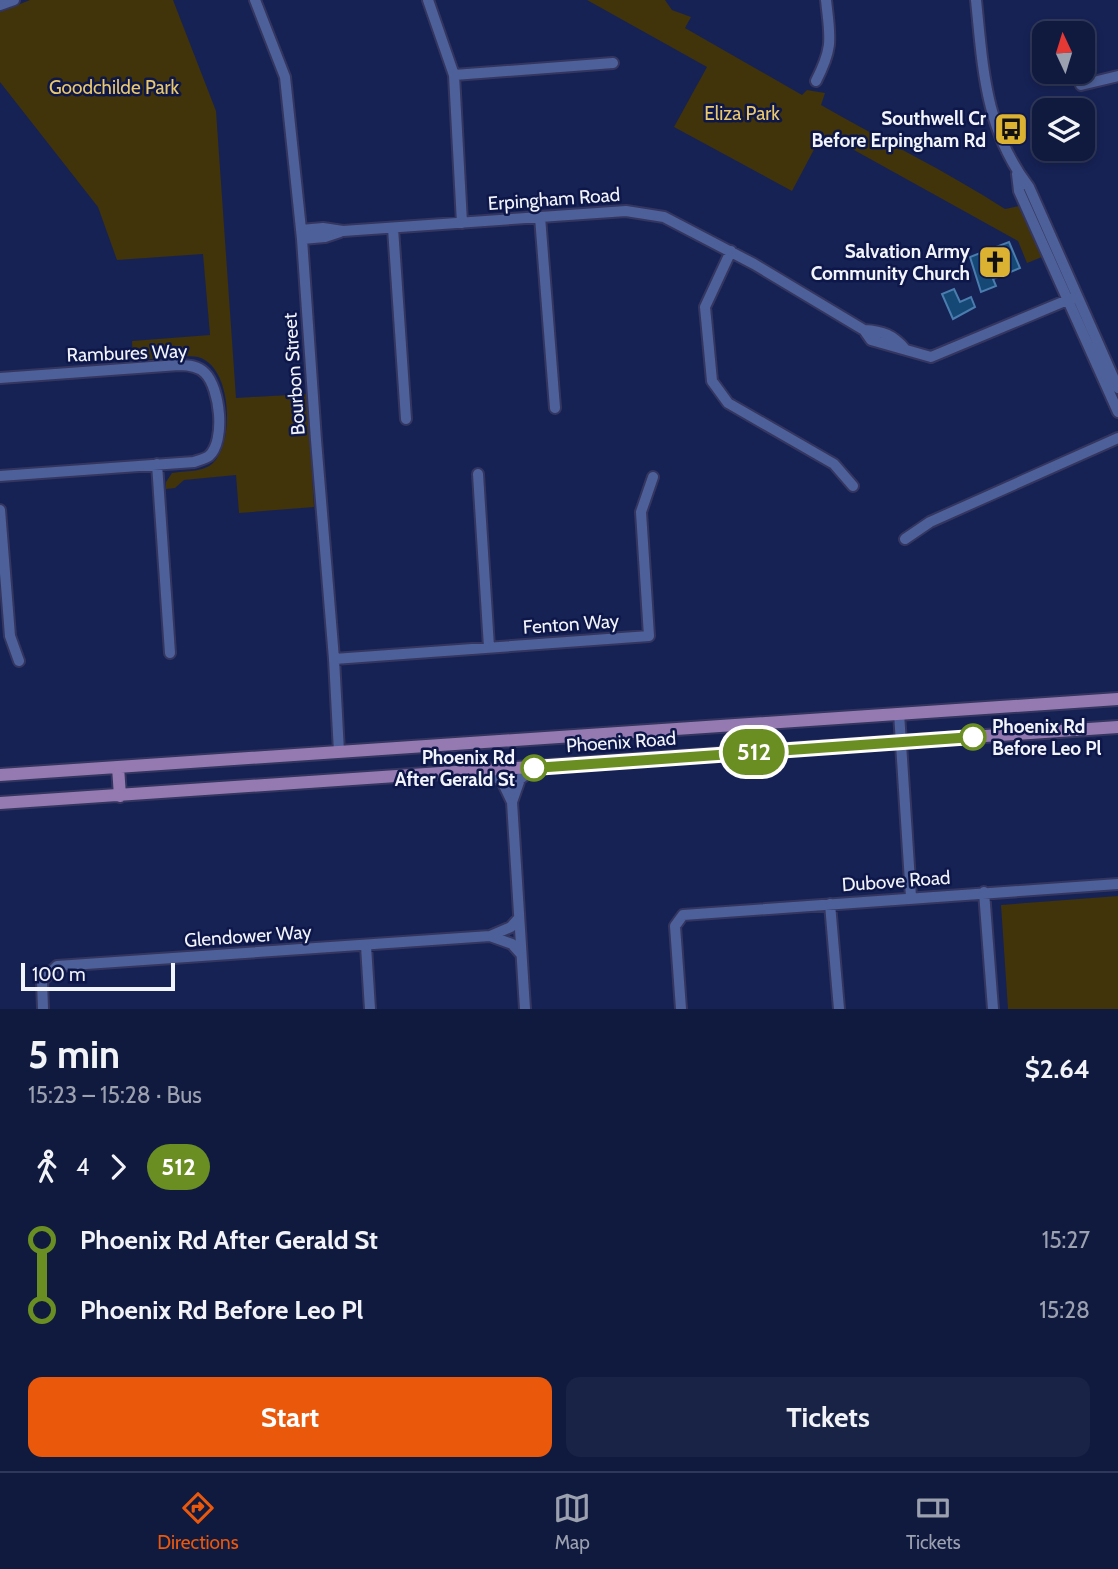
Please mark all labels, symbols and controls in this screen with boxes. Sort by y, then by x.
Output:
north arrow [1032,21,1096,84]
map controls [1032,21,1095,161]
park label: Goodchilde Park [49,76,180,99]
button: layers [1032,98,1095,161]
park label: Eliza Park [704,102,780,125]
place label: Southwell Cr Before Erpingham Rd [811,107,987,152]
bus stop icon: Southwell Cr Before Erpingham Rd [992,110,1030,148]
street label: Erpingham Road [487,183,621,215]
place label: Salvation Army Community Church [811,240,971,285]
church icon: Salvation Army Community Church [976,243,1014,281]
street label: Bourbon Street [278,312,310,436]
street label: Rambures Way [66,339,188,367]
street label: Fenton Way [522,609,620,639]
place label: Phoenix Rd Before Leo Pl [992,715,1102,760]
marker: Phoenix Rd Before Leo Pl [960,724,986,750]
street label: Phoenix Road [565,727,677,757]
line badge: 512 [714,729,794,775]
text: 512 [737,737,771,766]
place label: Phoenix Rd After Gerald St [395,746,515,791]
marker: Phoenix Rd After Gerald St [521,755,547,781]
street label: Dubove Road [841,866,951,896]
street label: Glendower Way [184,920,313,952]
scale bar [21,960,175,992]
text: 100 m [32,963,86,986]
text: 5 min [28,1031,120,1078]
text: $2.64 [1025,1053,1090,1085]
text: 15:23 – 15:28 · Bus [28,1081,202,1109]
icon: walk [28,1148,66,1186]
icon: forward [99,1148,137,1186]
text: 512 [161,1152,196,1181]
text: 4 [76,1153,89,1181]
text: Phoenix Rd After Gerald St [80,1224,378,1256]
text: 15:27 [1042,1226,1090,1254]
text: Phoenix Rd Before Leo Pl [80,1294,363,1326]
text: 15:28 [1039,1296,1090,1324]
button: Start [28,1377,552,1457]
button: Tickets [566,1377,1090,1457]
tab: Directions [157,1489,239,1554]
tab: Map [553,1489,591,1554]
tab: Tickets [906,1489,961,1554]

